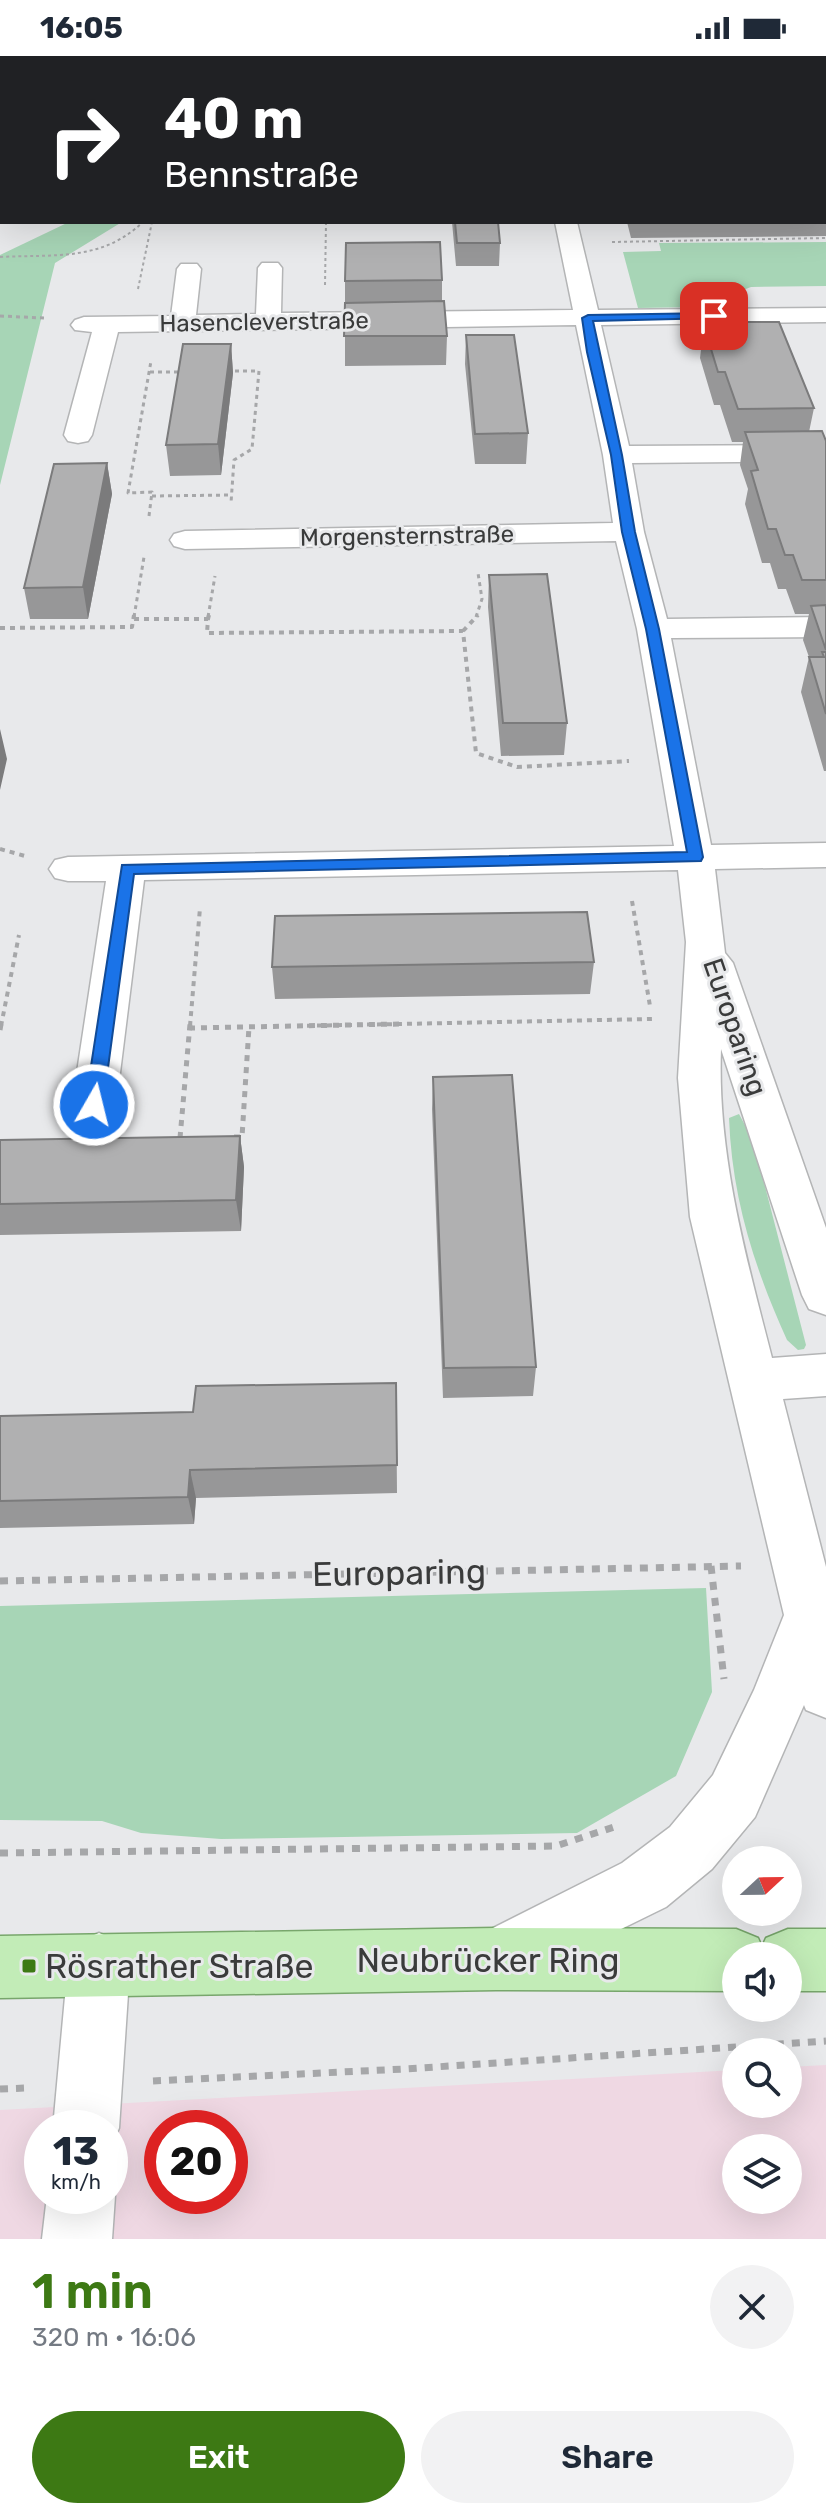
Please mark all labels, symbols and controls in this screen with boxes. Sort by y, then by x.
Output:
text: 16:05 [40,10,123,46]
text: 40 m [164,86,304,152]
icon: right [32,88,136,192]
text: Bennstraße [164,153,359,196]
pin [680,282,748,350]
icon: arrive [692,294,736,338]
street label: Hasencleverstraße [159,306,369,338]
street label: Morgensternstraße [300,520,514,552]
street label: Europaring [696,954,774,1100]
position arrow [52,1063,136,1147]
street label: Europaring [312,1551,486,1595]
north arrow [722,1846,802,1926]
map controls [722,1846,802,2214]
street label: Neubrücker Ring [356,1940,620,1981]
button: sound [722,1942,802,2022]
place label: Rösrather Straße [45,1946,314,1987]
marker: Rösrather Straße [20,1957,38,1975]
button: search [722,2038,802,2118]
speed limit sign: 20 [144,2110,248,2214]
text: 13 [53,2128,99,2175]
button: layers [722,2134,802,2214]
text: km/h [51,2170,101,2194]
text: 1 min [32,2263,153,2320]
button: close [710,2265,794,2349]
text: 320 m · 16:06 [32,2322,196,2353]
button: Exit [32,2411,405,2503]
button: Share [421,2411,794,2503]

